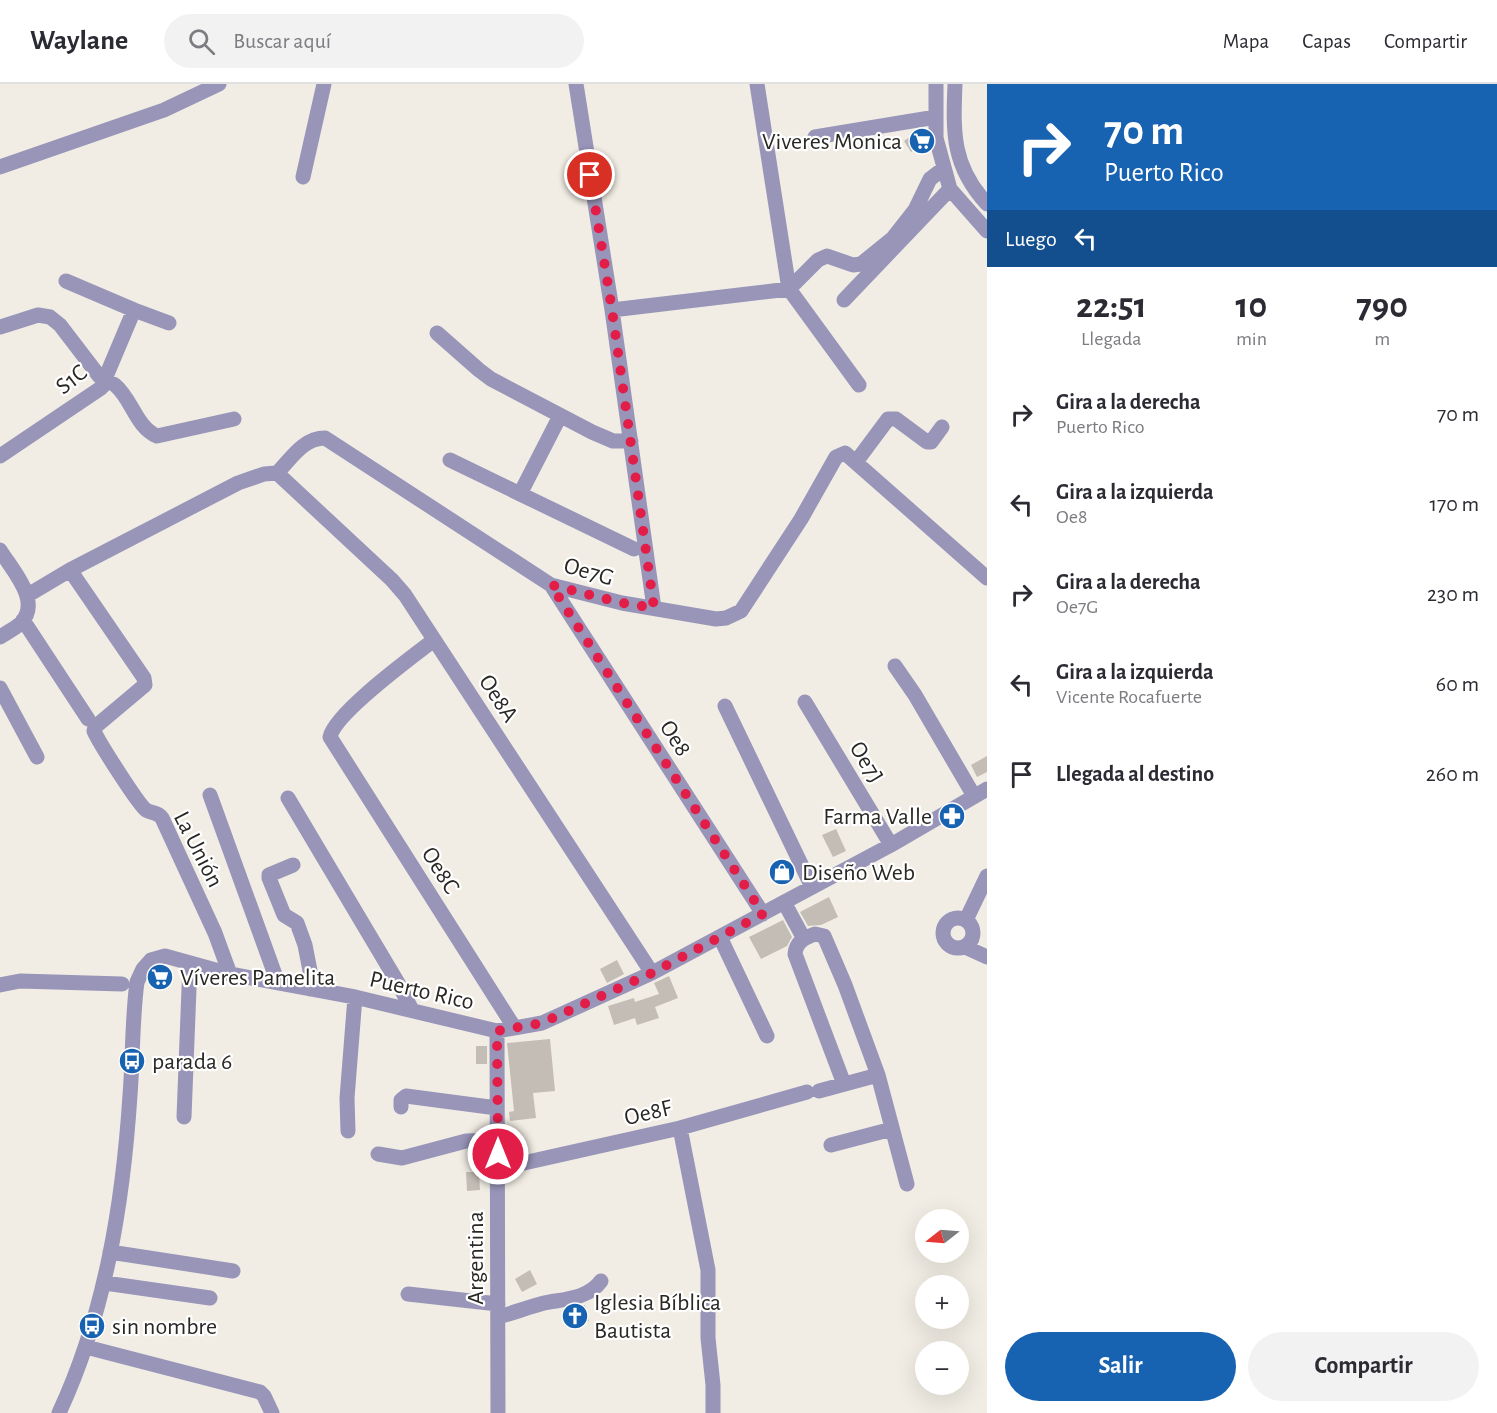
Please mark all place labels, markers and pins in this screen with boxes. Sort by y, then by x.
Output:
supermarket icon: Viveres Monica [907,126,937,156]
place label: Viveres Monica [762,130,902,154]
pin [564,149,615,200]
pharmacy icon: Farma Valle [937,801,967,831]
place label: Farma Valle [823,805,932,829]
shop icon: Diseño Web [767,857,797,887]
place label: Diseño Web [802,861,915,885]
supermarket icon: Víveres Pamelita [145,962,175,992]
place label: Víveres Pamelita [180,966,335,990]
bus stop icon: parada 6 [117,1046,147,1076]
place label: parada 6 [152,1050,232,1074]
place label: Iglesia Bíblica Bautista [594,1291,721,1343]
church icon: Iglesia Bíblica Bautista [560,1301,590,1331]
bus stop icon: sin nombre [77,1311,107,1341]
place label: sin nombre [112,1315,217,1339]

